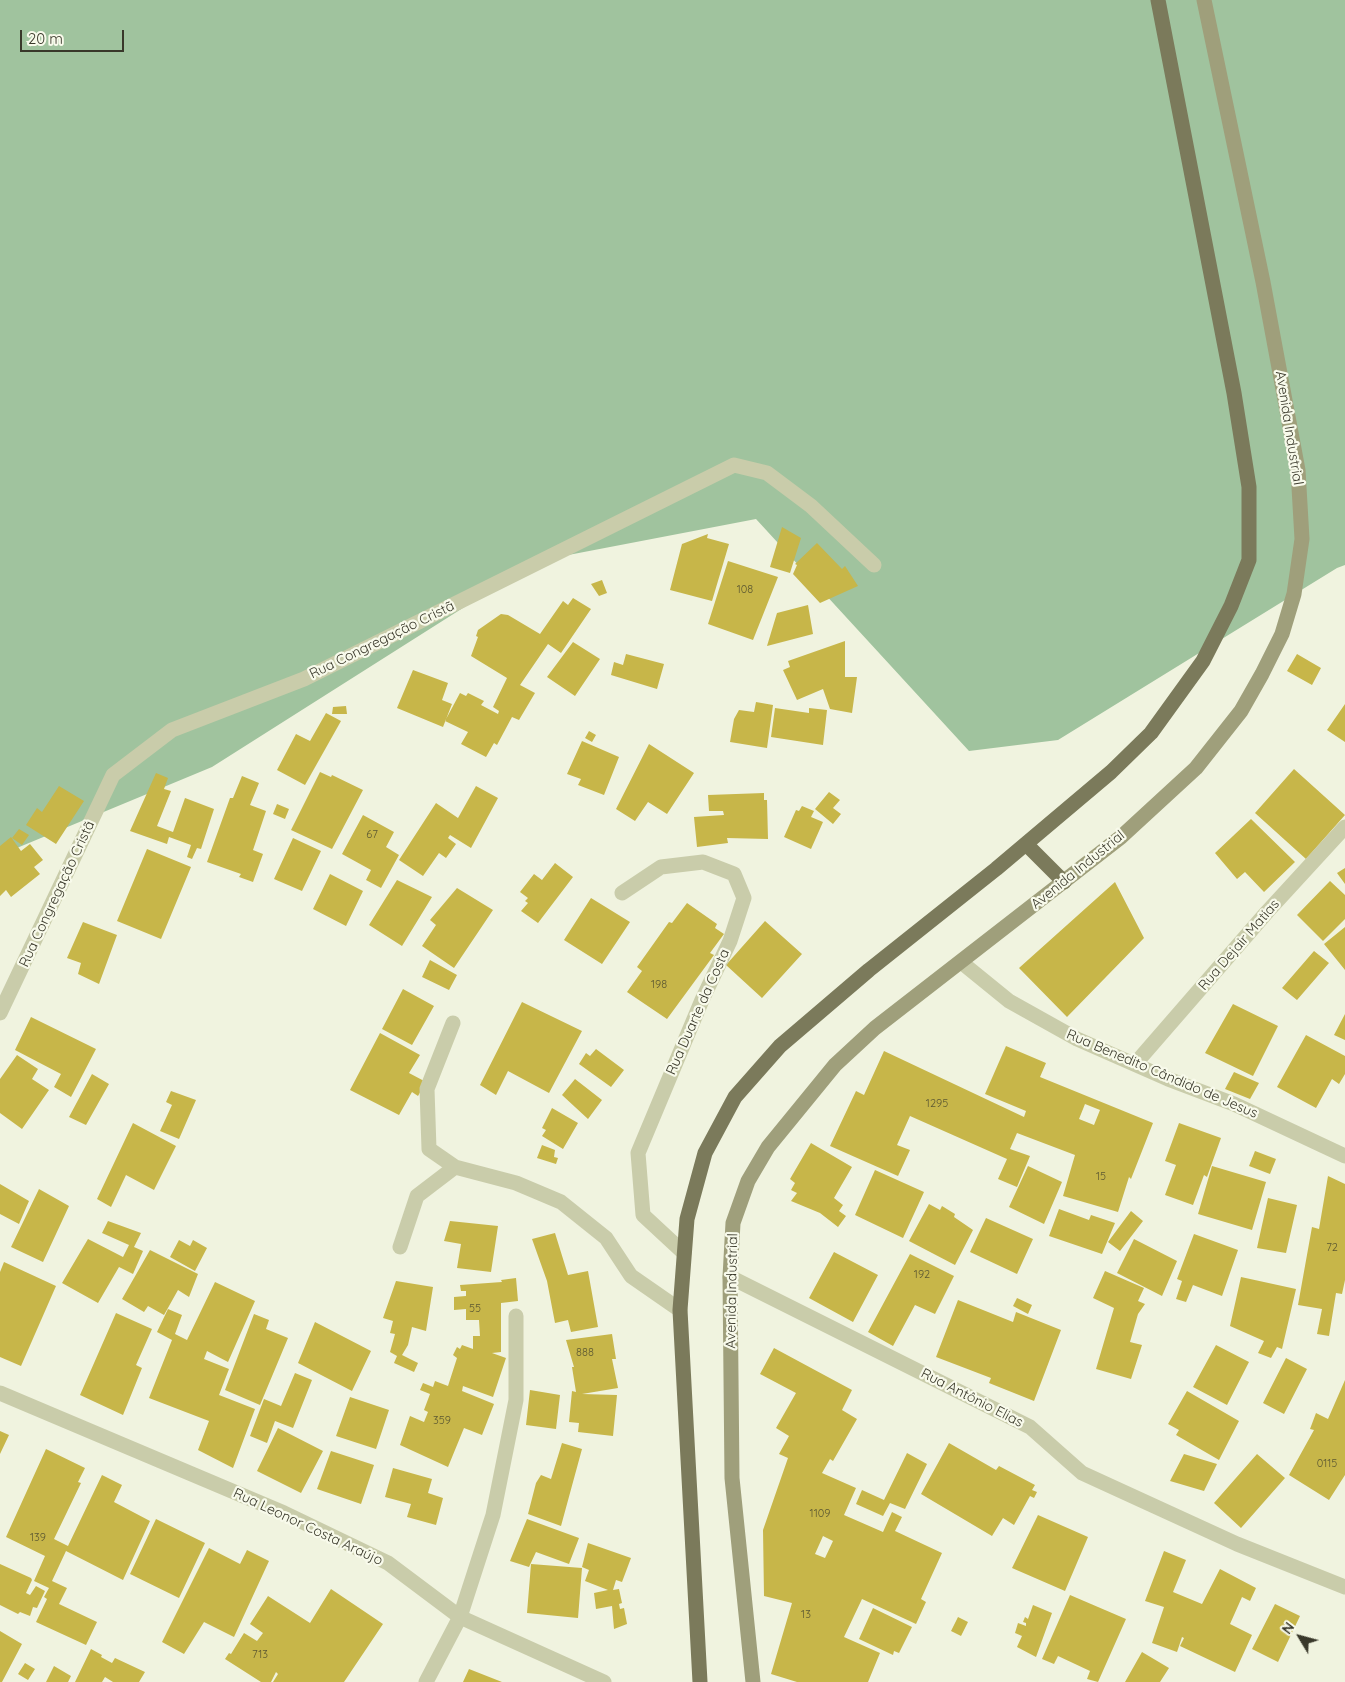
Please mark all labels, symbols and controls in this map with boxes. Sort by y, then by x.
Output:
scale bar [22,20,126,52]
text: 20 m [28,29,63,48]
street label: Avenida Industrial [1272,370,1306,486]
house number: 108 [737,583,753,597]
street label: Rua Congregação Cristã [307,598,457,682]
street label: Rua Congregação Cristã [16,818,98,970]
street label: Avenida Industrial [1028,827,1128,913]
house number: 67 [366,828,378,842]
street label: Rua Dejair Matias [1195,896,1283,994]
street label: Rua Duarte da Costa [663,946,733,1078]
house number: 198 [651,978,667,992]
street label: Rua Benedito Cândido de Jesus [1064,1026,1260,1122]
house number: 1295 [926,1097,948,1111]
house number: 15 [1096,1170,1106,1184]
street label: Avenida Industrial [723,1233,741,1349]
house number: 72 [1326,1241,1338,1255]
house number: 192 [914,1268,930,1282]
house number: 55 [469,1302,481,1316]
house number: 888 [576,1346,594,1360]
street label: Rua Antônio Elias [918,1365,1026,1431]
house number: 359 [433,1414,451,1428]
house number: 0115 [1317,1457,1337,1471]
street label: Rua Leonor Costa Araújo [231,1485,385,1569]
house number: 1109 [810,1507,830,1521]
house number: 139 [30,1531,46,1545]
house number: 13 [801,1608,811,1622]
north arrow [1275,1612,1325,1662]
text: N [1278,1618,1298,1638]
house number: 713 [252,1648,268,1662]

